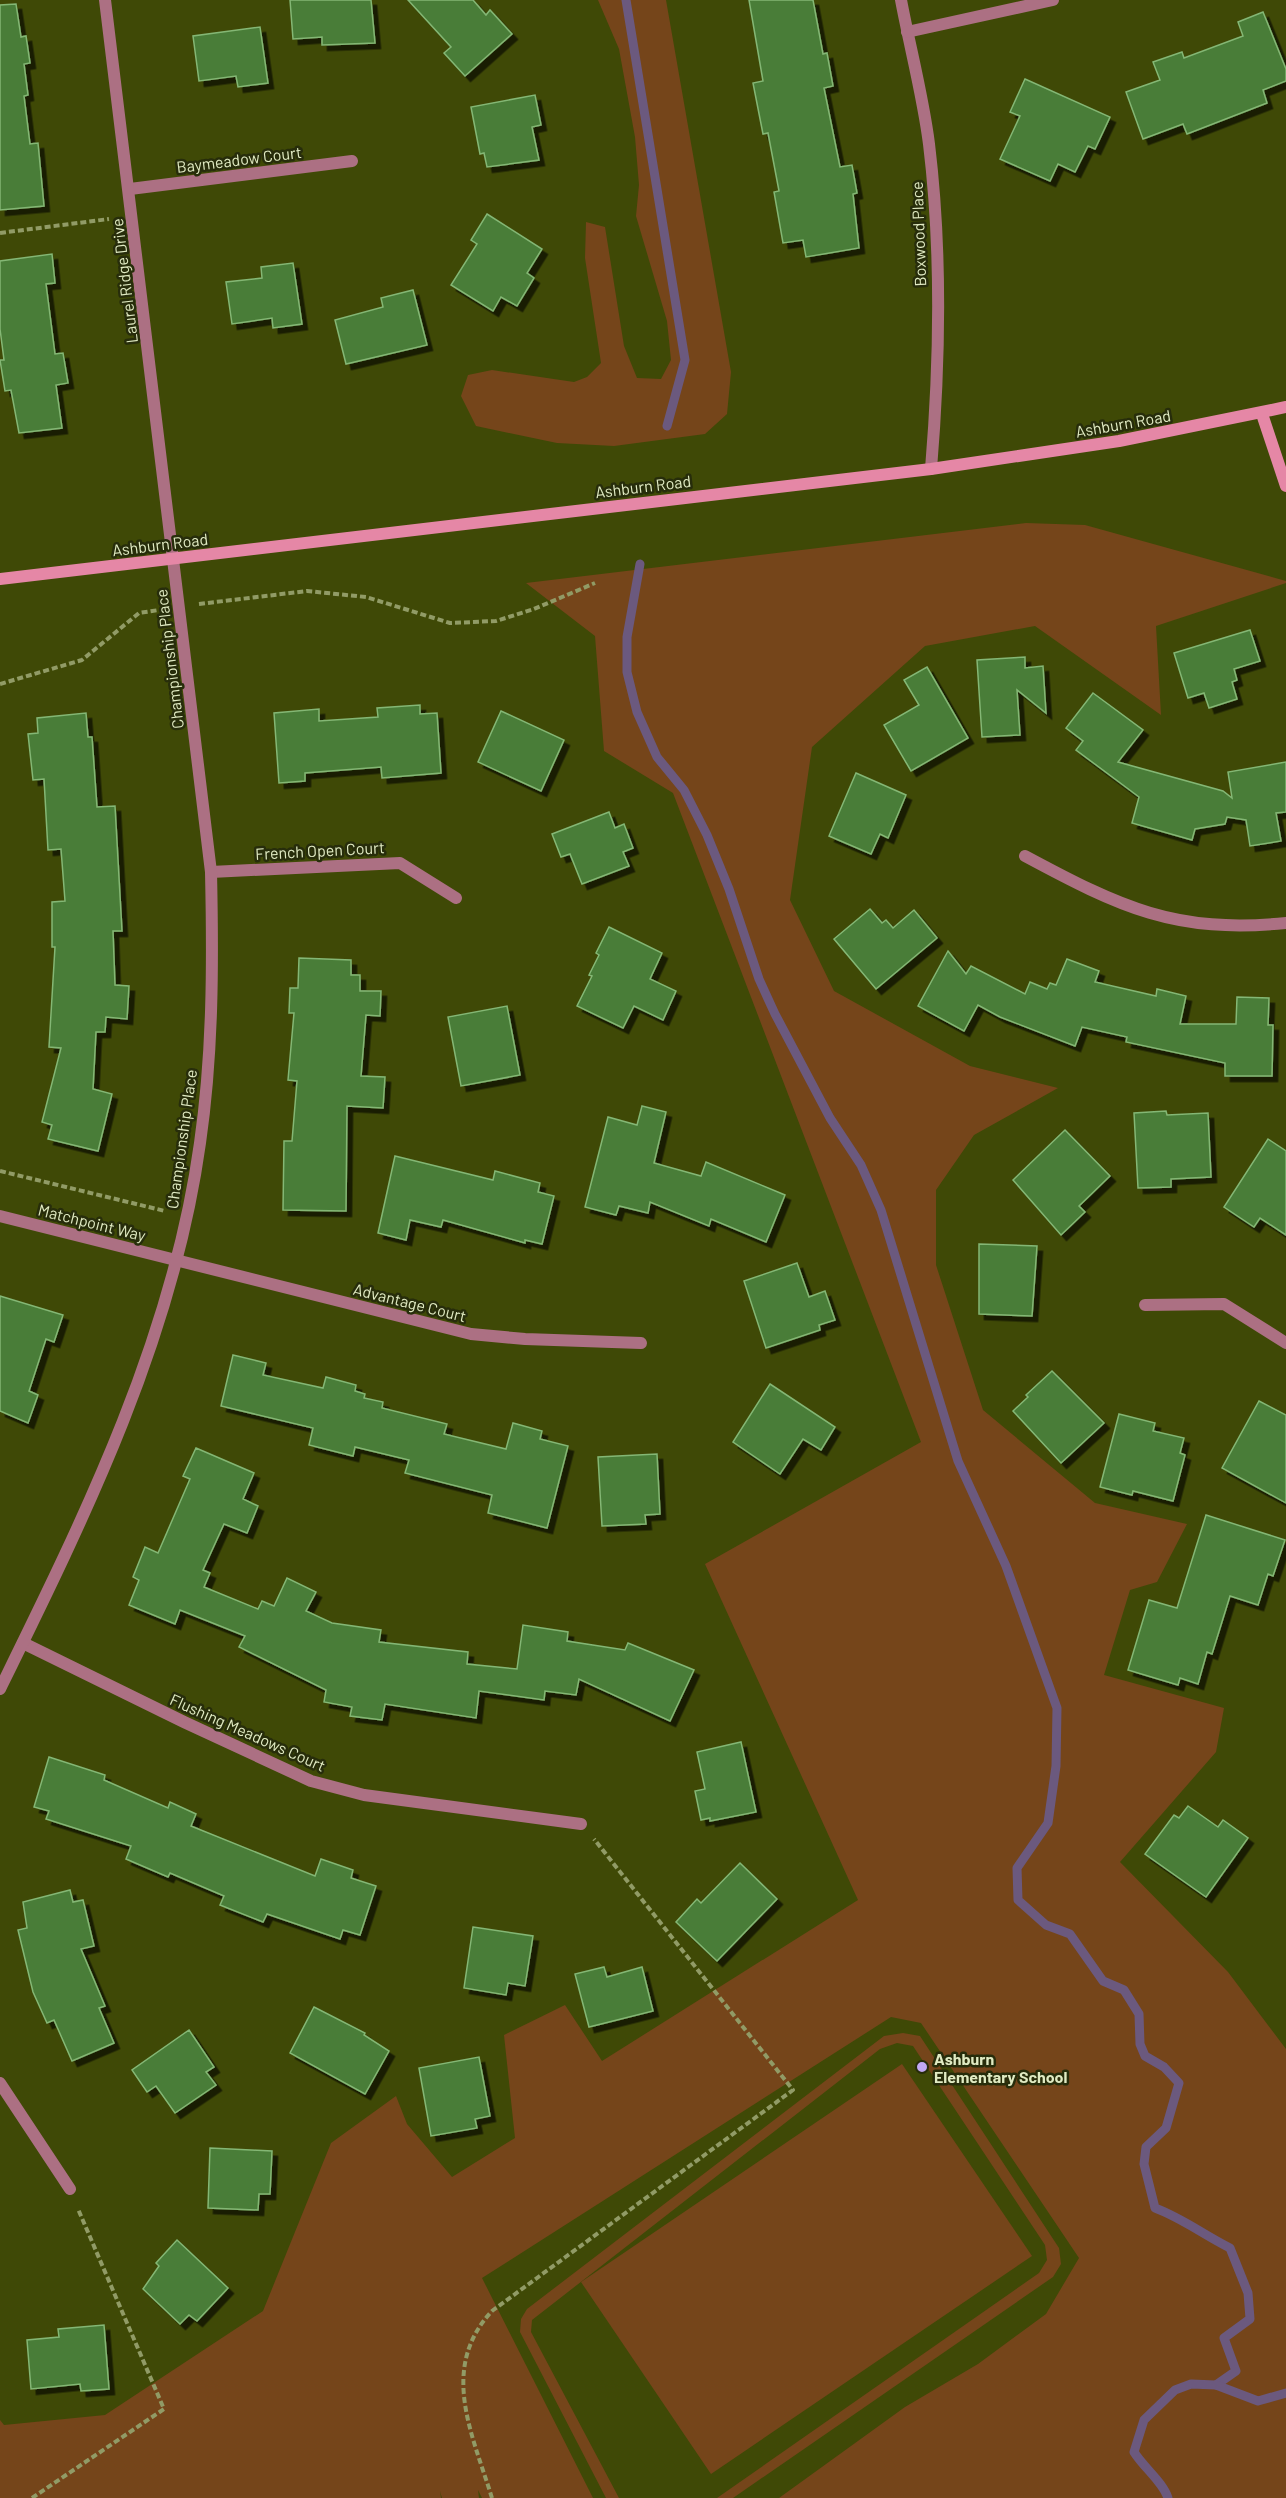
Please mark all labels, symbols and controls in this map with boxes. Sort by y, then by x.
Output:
street label: Baymeadow Court [175,142,303,176]
street label: Boxwood Place [907,181,929,287]
street label: Laurel Ridge Drive [107,218,141,344]
street label: Ashburn Road [1074,405,1172,441]
street label: Ashburn Road [594,471,692,501]
street label: Ashburn Road [111,529,209,559]
street label: Championship Place [151,588,187,730]
street label: French Open Court [255,837,385,863]
street label: Championship Place [162,1068,200,1210]
street label: Matchpoint Way [36,1199,148,1245]
street label: Advantage Court [352,1279,468,1325]
street label: Flushing Meadows Court [167,1689,329,1775]
place label: Ashburn Elementary School [934,2049,1068,2086]
marker: Ashburn Elementary School [915,2060,929,2074]

